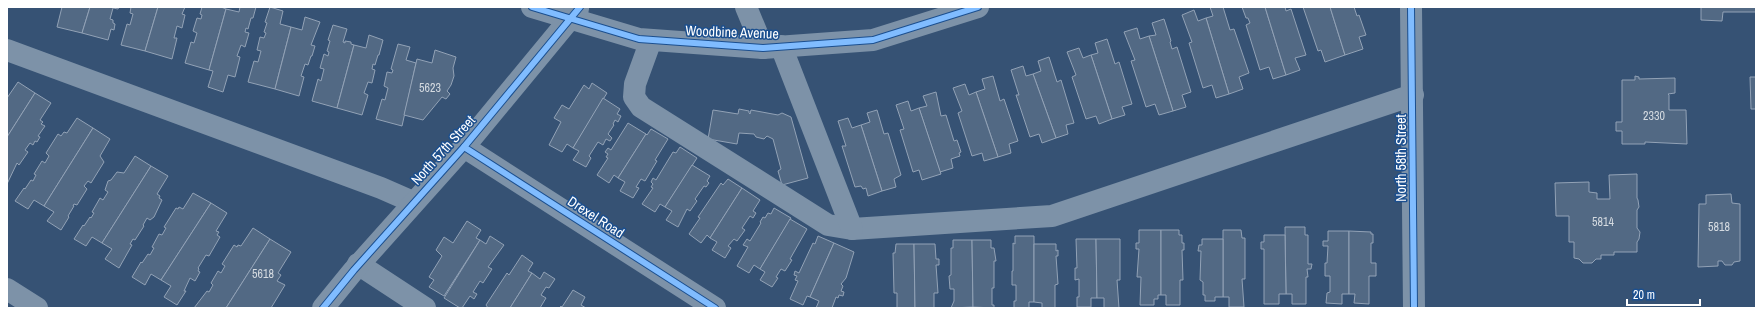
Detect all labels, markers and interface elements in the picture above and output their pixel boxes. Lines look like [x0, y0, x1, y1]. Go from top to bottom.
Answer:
street label: Woodbine Avenue [685, 21, 779, 43]
house number: 5623 [419, 80, 441, 96]
house number: 2330 [1643, 108, 1665, 124]
street label: North 57th Street [407, 111, 479, 189]
street label: North 58th Street [1392, 114, 1410, 202]
street label: Drexel Road [564, 192, 628, 242]
house number: 5814 [1592, 214, 1614, 230]
house number: 5818 [1708, 219, 1730, 235]
house number: 5618 [252, 266, 274, 282]
scale bar [1627, 281, 1700, 307]
text: 20 m [1633, 287, 1655, 303]

